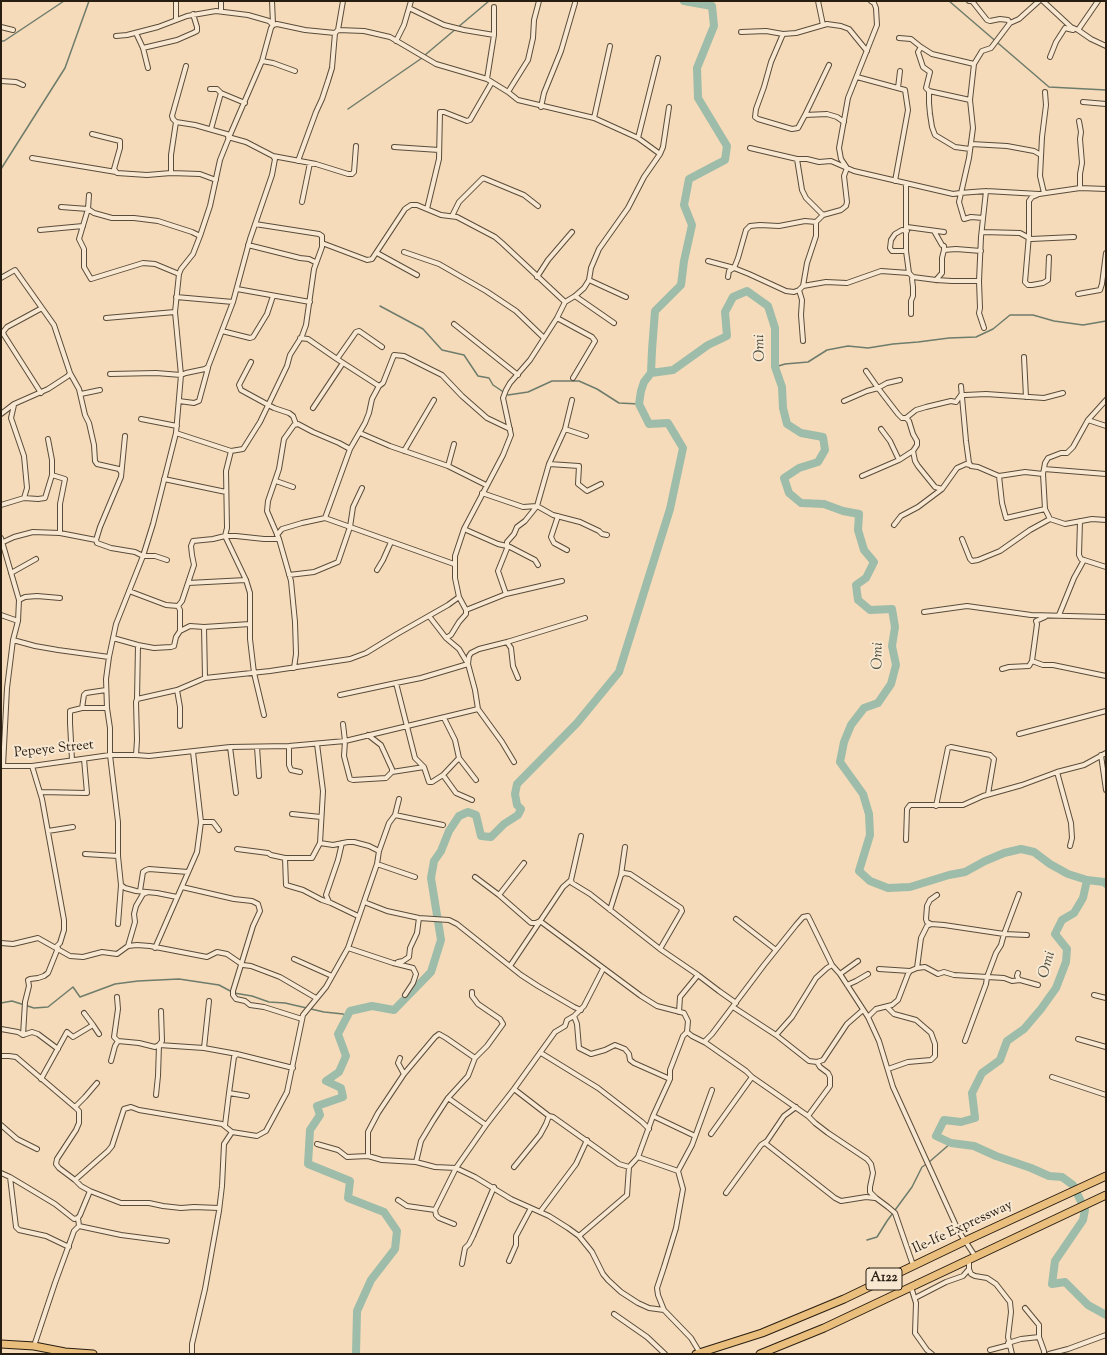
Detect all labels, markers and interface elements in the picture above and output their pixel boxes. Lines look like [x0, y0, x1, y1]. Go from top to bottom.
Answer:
water label: Omi [752, 334, 770, 362]
water label: Omi [870, 642, 888, 670]
street label: Pepeye Street [13, 737, 95, 763]
water label: Omi [1036, 949, 1060, 981]
street label: Ile-Ife Expressway [910, 1197, 1016, 1259]
road number: A122 [866, 1268, 902, 1290]

